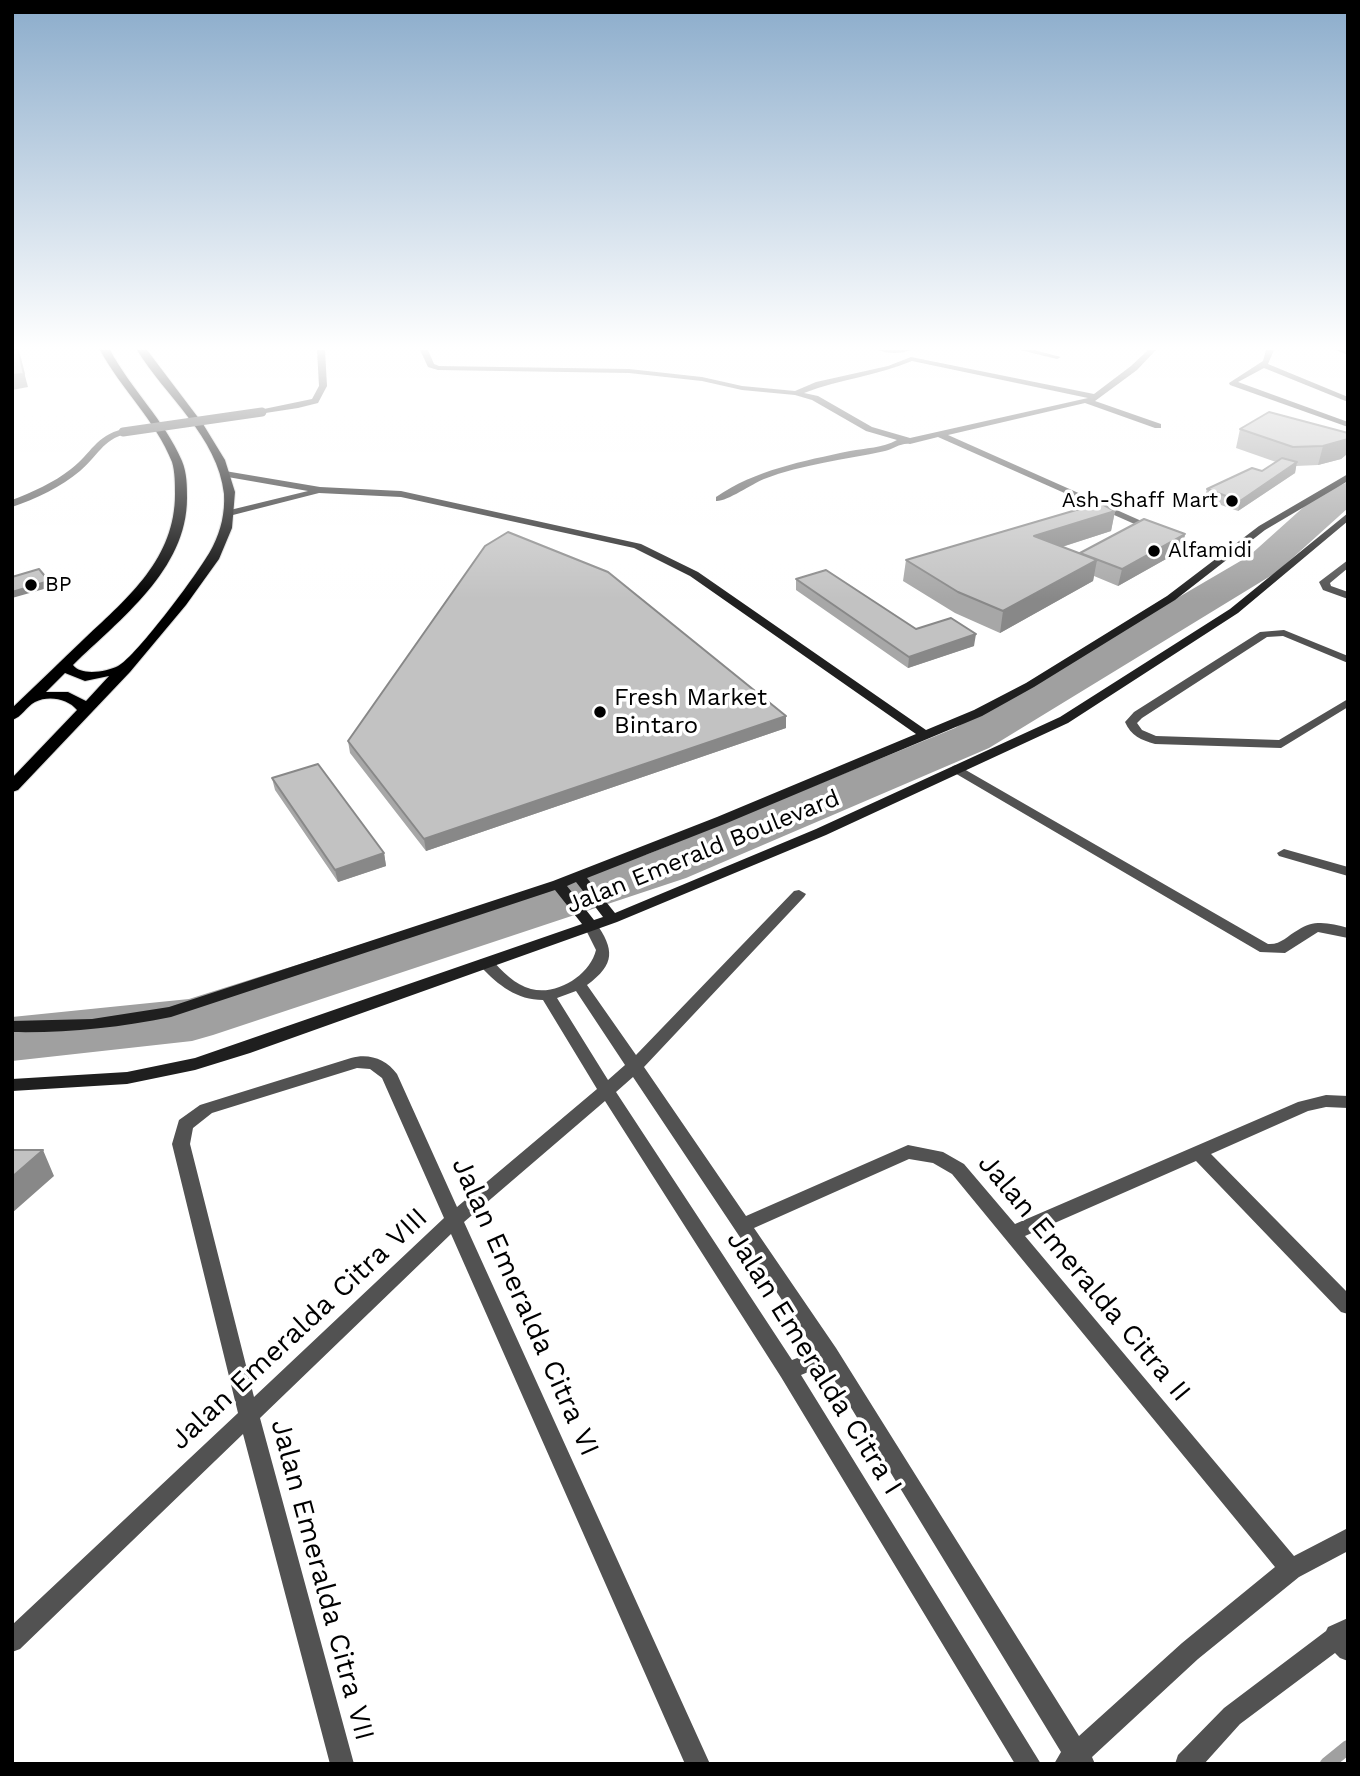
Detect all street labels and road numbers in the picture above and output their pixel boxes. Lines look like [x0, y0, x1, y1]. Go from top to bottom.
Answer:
street label: Jalan Emerald Boulevard [562, 784, 844, 920]
street label: Jalan Emeralda Citra II [971, 1147, 1197, 1409]
street label: Jalan Emeralda Citra VI [444, 1153, 606, 1461]
street label: Jalan Emeralda Citra VIII [163, 1201, 435, 1457]
street label: Jalan Emeralda Citra I [719, 1225, 909, 1501]
street label: Jalan Emeralda Citra VII [263, 1416, 381, 1744]

